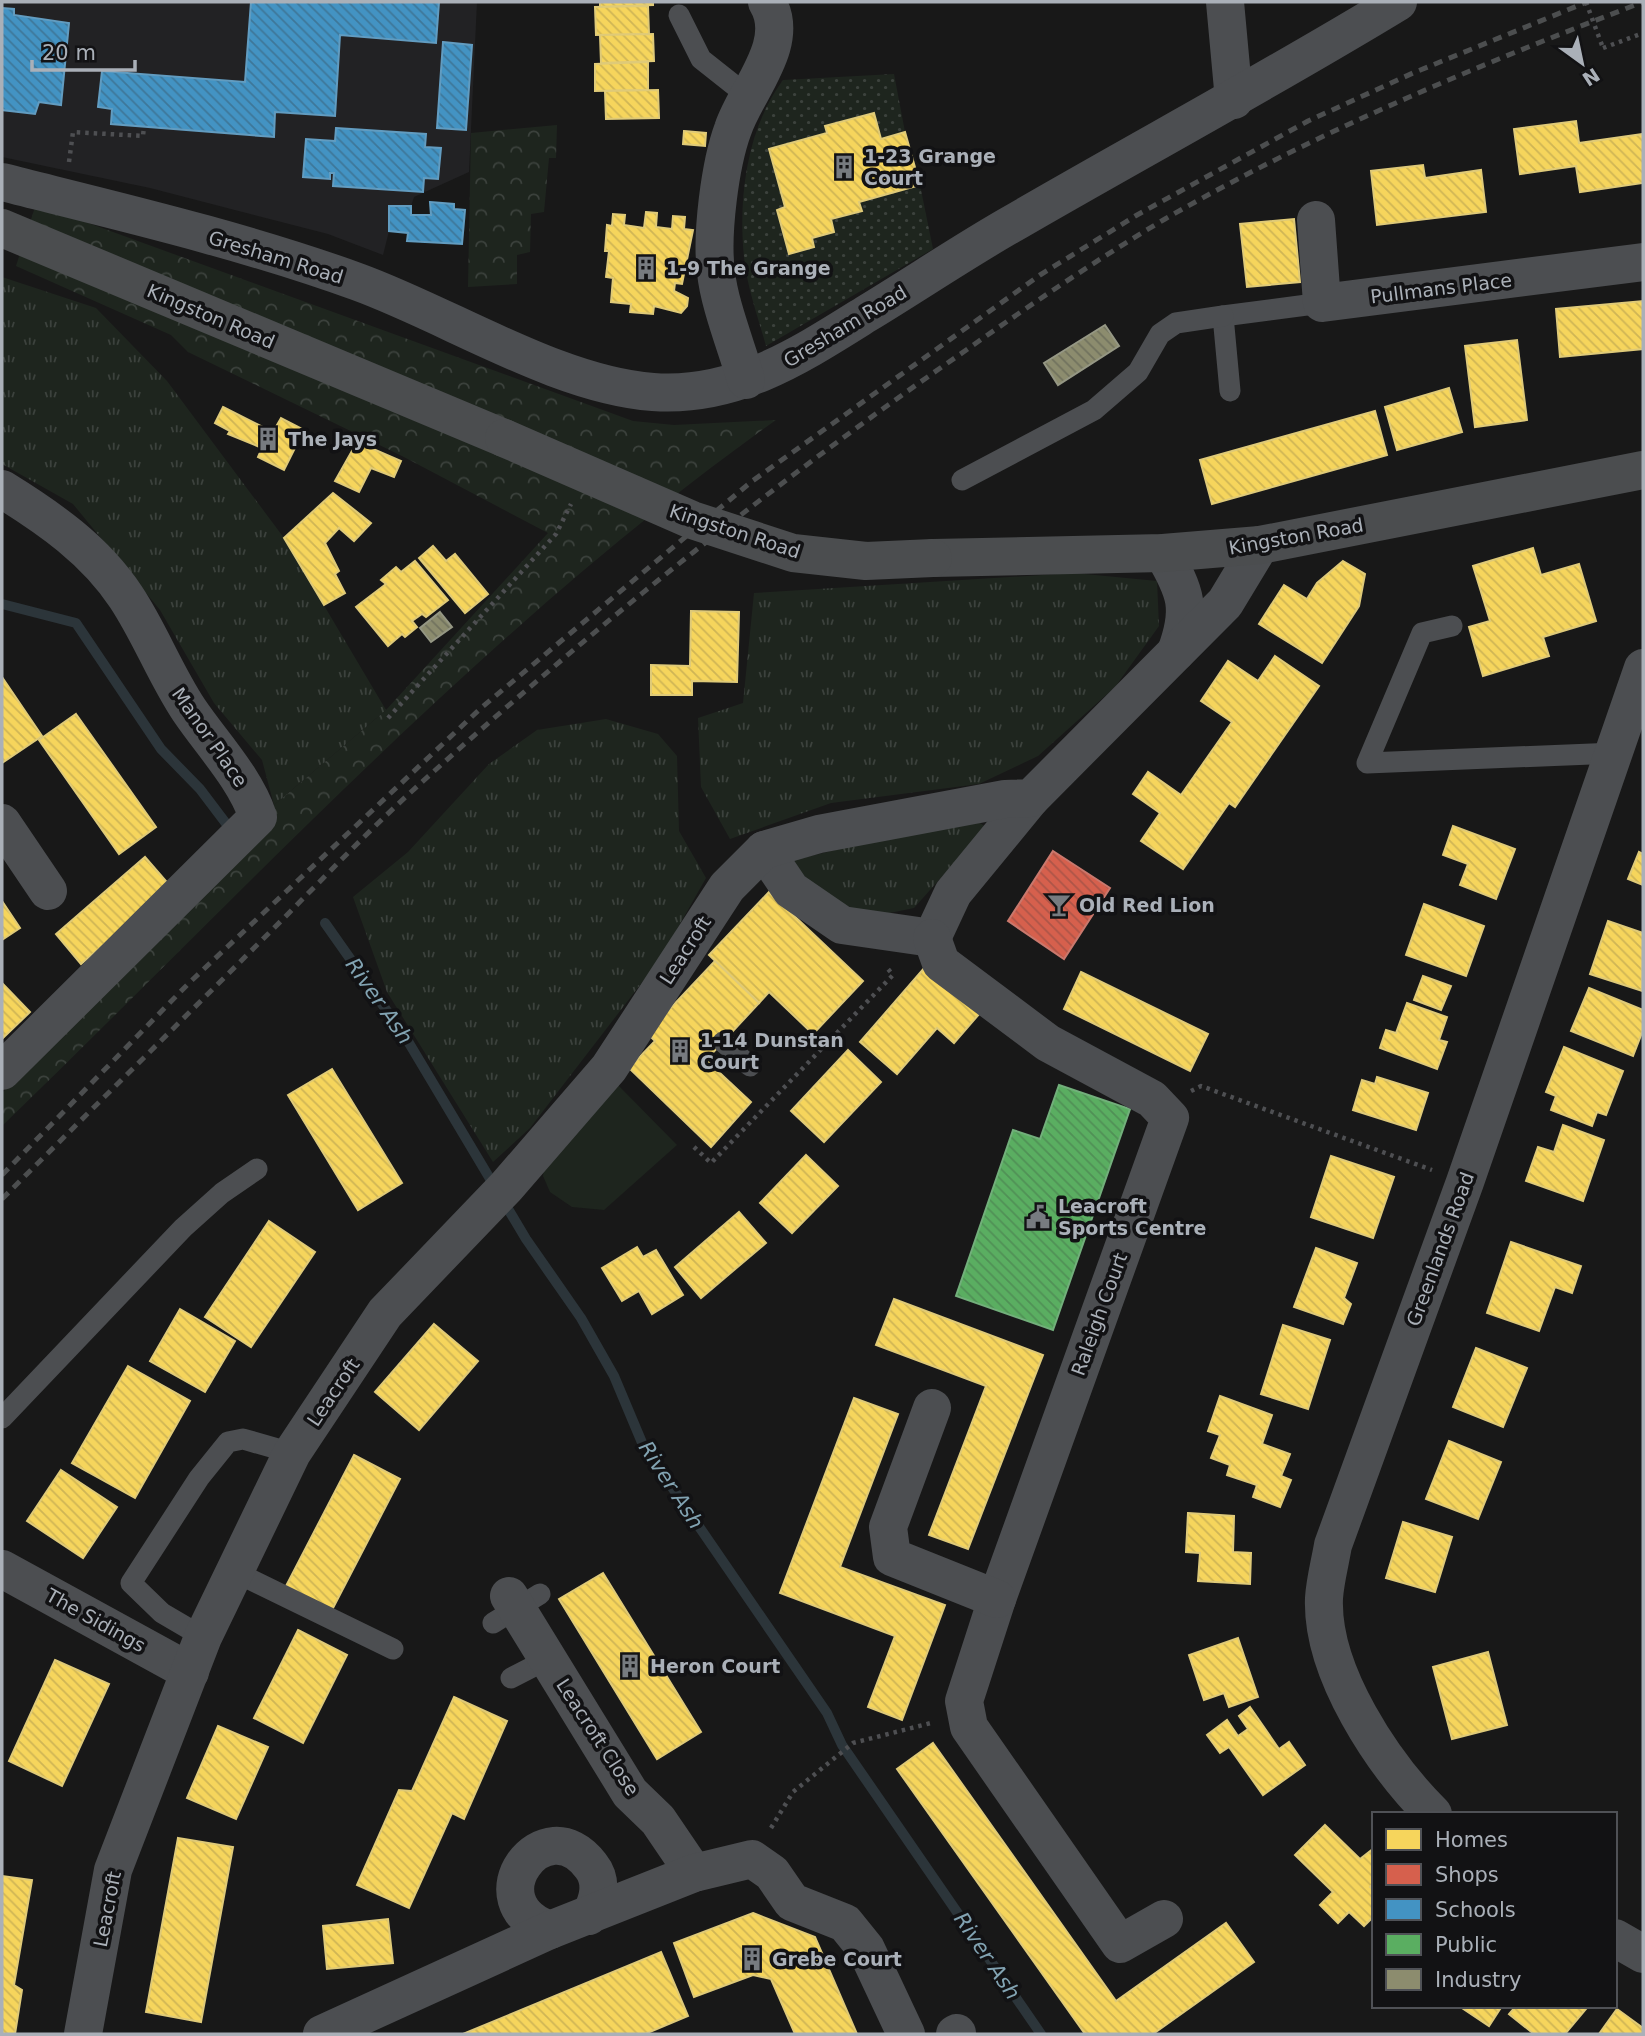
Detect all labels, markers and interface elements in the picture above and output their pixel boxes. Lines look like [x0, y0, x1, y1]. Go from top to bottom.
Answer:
scale bar [32, 28, 135, 72]
north arrow [1547, 28, 1617, 98]
text: 20 m [42, 41, 96, 65]
text: N [1579, 64, 1604, 91]
place label: 1-23 Grange Court [864, 145, 996, 189]
building icon: 1-23 Grange Court [830, 153, 858, 181]
street label: Gresham Road [206, 226, 346, 288]
building icon: 1-9 The Grange [632, 254, 660, 282]
place label: 1-9 The Grange [666, 257, 831, 279]
street label: Pullmans Place [1369, 268, 1513, 308]
street label: Kingston Road [144, 279, 278, 353]
street label: Gresham Road [779, 281, 911, 371]
building icon: The Jays [254, 425, 282, 453]
place label: The Jays [288, 428, 377, 450]
street label: Kingston Road [667, 499, 803, 563]
street label: Kingston Road [1227, 513, 1365, 559]
street label: Manor Place [168, 683, 252, 791]
bar icon: Old Red Lion [1045, 891, 1073, 919]
place label: Old Red Lion [1079, 894, 1215, 916]
street label: Leacroft [655, 912, 715, 988]
water label: River Ash [341, 953, 417, 1049]
place label: 1-14 Dunstan Court [700, 1029, 844, 1073]
building icon: 1-14 Dunstan Court [666, 1037, 694, 1065]
street label: Greenlands Road [1402, 1169, 1478, 1329]
place label: Leacroft Sports Centre [1058, 1195, 1206, 1239]
public building icon: Leacroft Sports Centre [1024, 1203, 1052, 1231]
street label: Raleigh Court [1067, 1250, 1131, 1378]
street label: Leacroft [302, 1354, 364, 1430]
water label: River Ash [634, 1437, 708, 1533]
street label: The Sidings [42, 1583, 149, 1656]
building icon: Heron Court [616, 1652, 644, 1680]
place label: Heron Court [650, 1655, 780, 1677]
street label: Leacroft Close [552, 1675, 644, 1799]
legend [1372, 1812, 1617, 2008]
text: Homes [1435, 1828, 1508, 1852]
text: Shops [1435, 1863, 1499, 1887]
street label: Leacroft [89, 1869, 125, 1949]
text: Schools [1435, 1898, 1516, 1922]
water label: River Ash [949, 1908, 1025, 2004]
text: Public [1435, 1933, 1497, 1957]
building icon: Grebe Court [738, 1945, 766, 1973]
place label: Grebe Court [772, 1948, 902, 1970]
text: Industry [1435, 1968, 1521, 1992]

